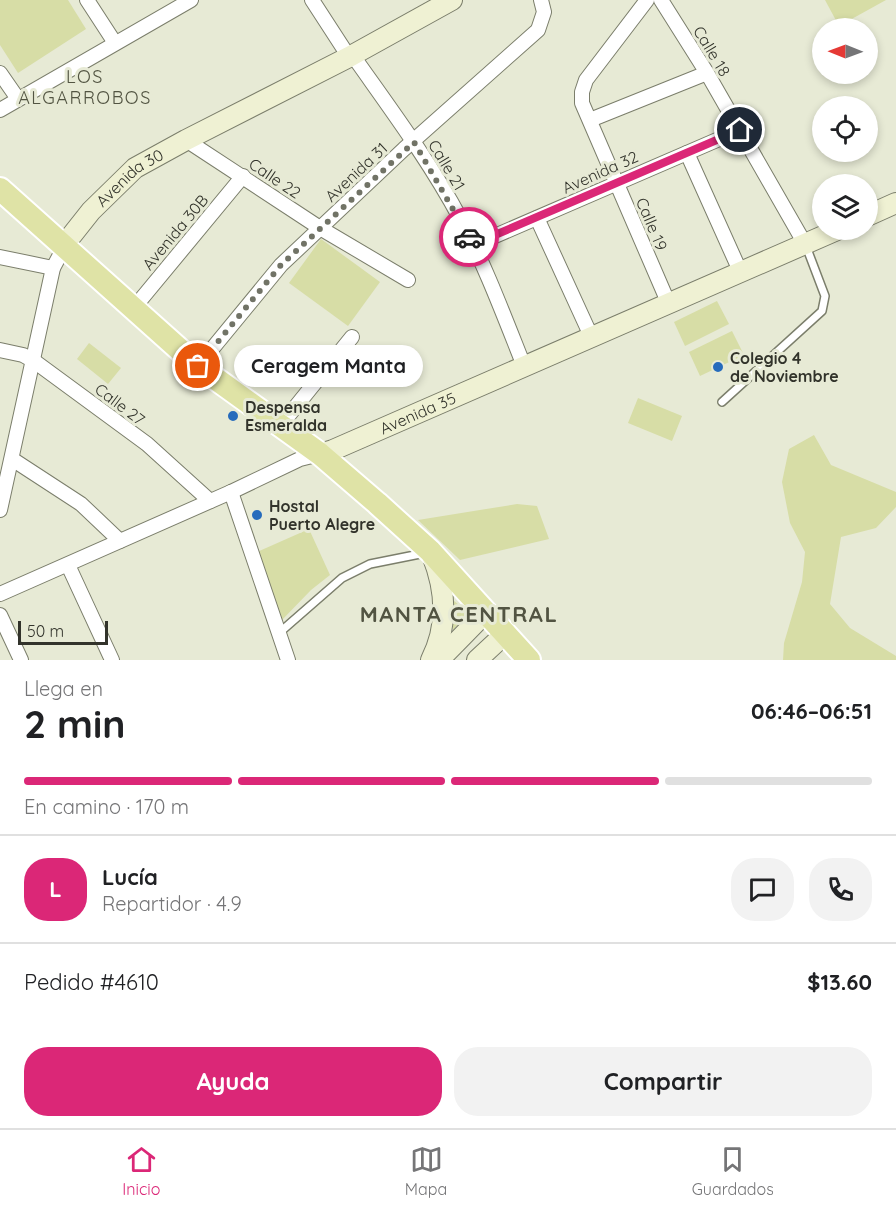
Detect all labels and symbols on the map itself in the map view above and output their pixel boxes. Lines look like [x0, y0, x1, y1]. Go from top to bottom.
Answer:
north arrow [812, 18, 878, 84]
street label: Calle 18 [689, 22, 735, 80]
district label: LOS ALGARROBOS [18, 65, 152, 109]
pin [714, 104, 765, 155]
street label: Calle 21 [424, 136, 470, 194]
street label: Avenida 31 [321, 138, 391, 206]
street label: Avenida 30 [92, 144, 167, 211]
street label: Avenida 32 [559, 146, 641, 198]
street label: Calle 22 [245, 153, 305, 203]
street label: Avenida 30B [138, 190, 212, 274]
street label: Calle 19 [632, 194, 672, 254]
courier [439, 207, 499, 267]
pin [172, 340, 223, 391]
callout: Ceragem Manta [234, 345, 423, 387]
place label: Colegio 4 de Noviembre [730, 348, 839, 386]
marker: Colegio 4 de Noviembre [711, 360, 725, 374]
street label: Calle 27 [91, 379, 149, 429]
street label: Avenida 35 [377, 388, 459, 438]
place label: Despensa Esmeralda [245, 397, 327, 435]
marker: Despensa Esmeralda [226, 409, 240, 423]
place label: Hostal Puerto Alegre [269, 496, 375, 534]
marker: Hostal Puerto Alegre [250, 508, 264, 522]
district label: MANTA CENTRAL [360, 600, 558, 628]
scale bar [18, 618, 108, 646]

